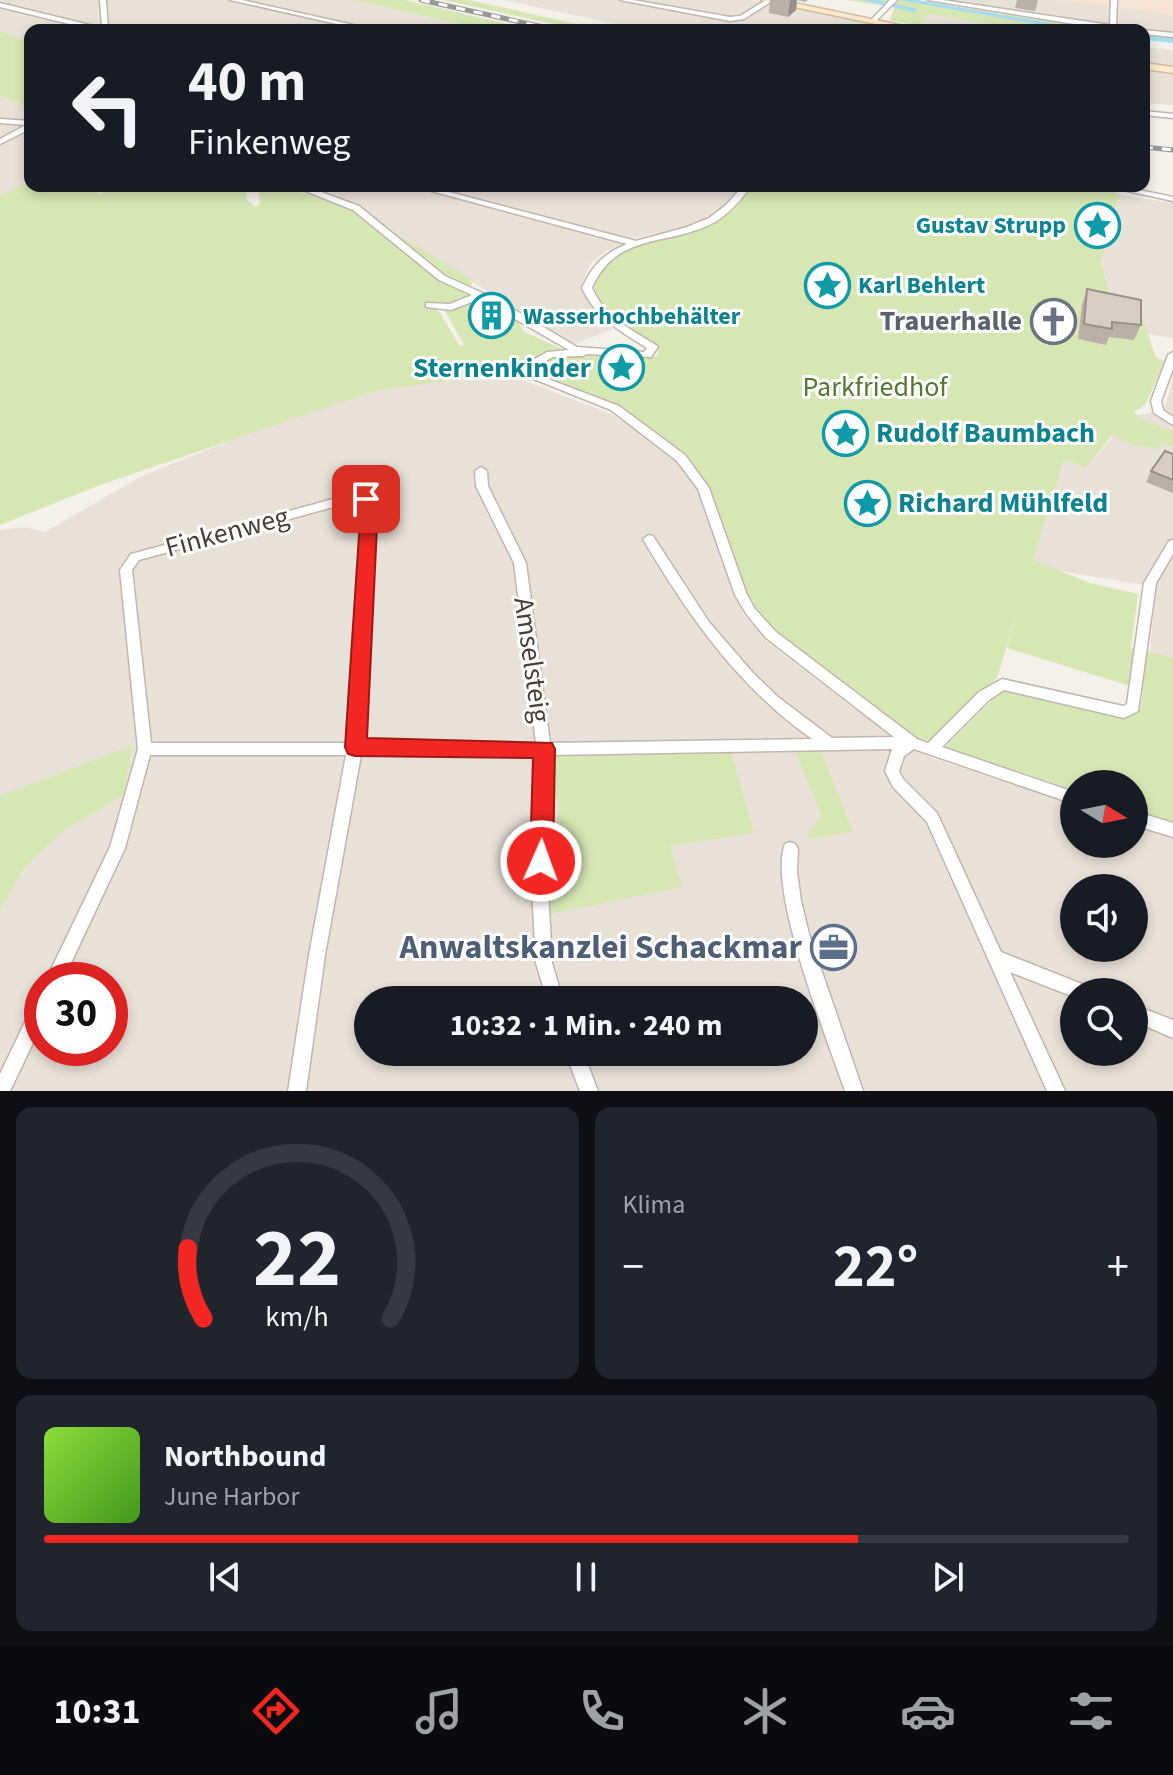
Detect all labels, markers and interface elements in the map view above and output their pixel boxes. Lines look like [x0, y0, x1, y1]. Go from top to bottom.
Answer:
text: 40 m [188, 43, 306, 122]
icon: left [56, 56, 160, 160]
text: Finkenweg [188, 117, 350, 168]
place icon: Gustav Strupp [1073, 201, 1121, 249]
place label: Gustav Strupp [916, 208, 1066, 243]
place icon: Karl Behlert [803, 261, 851, 309]
place label: Karl Behlert [858, 268, 985, 303]
building icon: Wasserhochbehälter [468, 292, 516, 340]
church icon: Trauerhalle [1029, 297, 1077, 345]
place label: Wasserhochbehälter [523, 299, 741, 334]
place label: Trauerhalle [880, 301, 1022, 341]
place icon: Sternenkinder [598, 344, 646, 392]
place label: Sternenkinder [413, 348, 592, 388]
park label: Parkfriedhof [802, 367, 948, 407]
place icon: Rudolf Baumbach [821, 409, 869, 457]
place label: Rudolf Baumbach [876, 413, 1095, 453]
pin [332, 465, 400, 533]
icon: arrive [344, 477, 388, 521]
place icon: Richard Mühlfeld [843, 479, 891, 527]
place label: Richard Mühlfeld [898, 483, 1108, 523]
street label: Finkenweg [161, 496, 293, 568]
street label: Amselsteig [503, 595, 561, 725]
north arrow [1060, 770, 1148, 858]
map controls [1060, 770, 1148, 1066]
position arrow [499, 819, 583, 903]
button: sound [1060, 874, 1148, 962]
place label: Anwaltskanzlei Schackmar [399, 923, 802, 972]
office icon: Anwaltskanzlei Schackmar [809, 923, 857, 971]
speed limit sign: 30 [24, 962, 128, 1066]
button: search [1060, 978, 1148, 1066]
text: 10:32 · 1 Min. · 240 m [450, 1004, 722, 1047]
text: Klima [623, 1186, 685, 1223]
text: 22 [253, 1200, 341, 1318]
text: 22° [833, 1225, 918, 1310]
text: − [623, 1236, 644, 1299]
text: + [1107, 1236, 1129, 1299]
text: km/h [266, 1297, 329, 1337]
text: Northbound [164, 1435, 326, 1478]
text: June Harbor [164, 1478, 300, 1515]
icon: previous [203, 1555, 247, 1599]
icon: pause [564, 1555, 608, 1599]
icon: next [926, 1555, 970, 1599]
icon: directions [248, 1683, 304, 1739]
icon: music [411, 1683, 467, 1739]
icon: phone [574, 1683, 630, 1739]
icon: climate [737, 1683, 793, 1739]
icon: car [900, 1683, 956, 1739]
icon: filters [1063, 1683, 1119, 1739]
text: 10:31 [54, 1686, 140, 1737]

